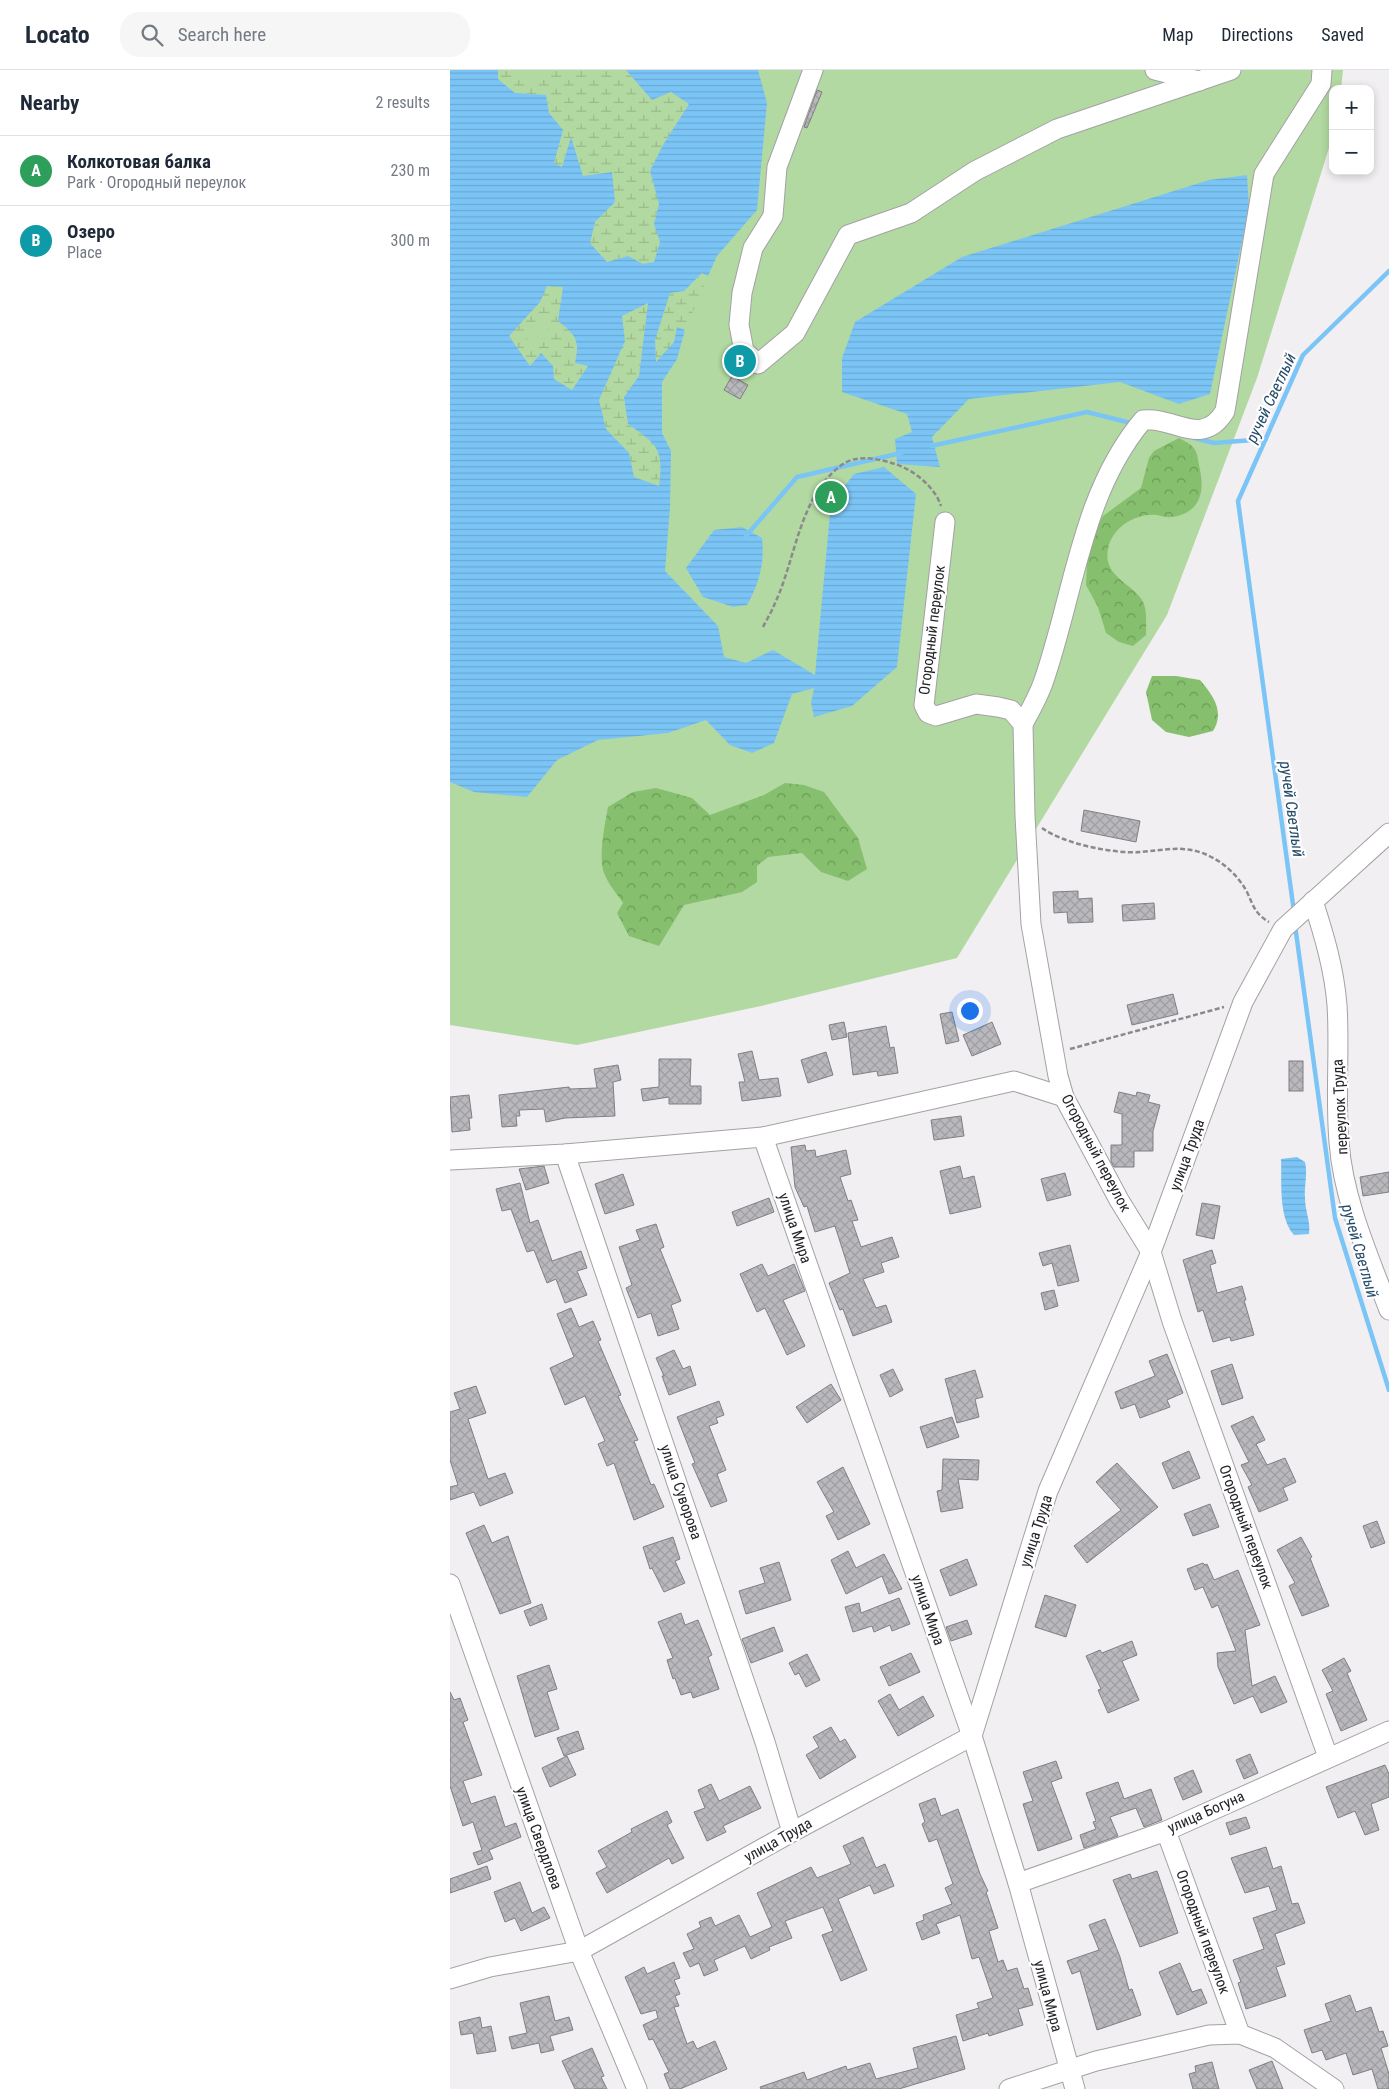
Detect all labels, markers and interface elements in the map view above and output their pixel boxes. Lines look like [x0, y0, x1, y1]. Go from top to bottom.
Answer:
search box [120, 12, 470, 57]
text: Locato [25, 21, 90, 49]
icon: search [138, 21, 166, 49]
text: Search here [178, 23, 266, 46]
text: Map [1162, 24, 1193, 45]
text: Directions [1221, 24, 1293, 45]
text: Saved [1321, 24, 1364, 45]
map controls [1329, 85, 1374, 175]
button: + [1329, 85, 1374, 130]
text: Nearby [20, 91, 79, 115]
text: 2 results [375, 93, 430, 112]
button: − [1329, 130, 1374, 175]
text: Колкотовая балка [67, 150, 211, 173]
text: A [31, 161, 41, 180]
text: 230 m [391, 161, 430, 180]
text: Park · Огородный переулок [67, 173, 246, 192]
text: Озеро [67, 220, 115, 243]
text: B [32, 231, 40, 250]
text: 300 m [391, 231, 430, 250]
text: Place [67, 243, 102, 262]
pin: B [724, 342, 756, 380]
water label: ручей Светлый [1242, 350, 1300, 447]
pin: A [815, 478, 847, 516]
street label: Огородный переулок [915, 564, 949, 696]
water label: ручей Светлый [1276, 759, 1308, 858]
your location [957, 998, 983, 1024]
street label: переулок Труда [1329, 1059, 1351, 1155]
street label: Огородный переулок [1057, 1091, 1135, 1215]
street label: улица Труда [1166, 1117, 1208, 1193]
street label: улица Мира [775, 1190, 815, 1266]
water label: ручей Светлый [1337, 1201, 1382, 1300]
street label: улица Суворова [656, 1442, 706, 1542]
street label: Огородный переулок [1215, 1463, 1277, 1591]
street label: улица Труда [1016, 1493, 1056, 1569]
street label: улица Мира [908, 1572, 948, 1648]
street label: улица Свердлова [512, 1784, 566, 1892]
street label: улица Богуна [1165, 1787, 1247, 1837]
street label: улица Труда [741, 1814, 815, 1866]
street label: Огородный переулок [1172, 1868, 1234, 1996]
street label: улица Мира [1030, 1958, 1066, 2034]

